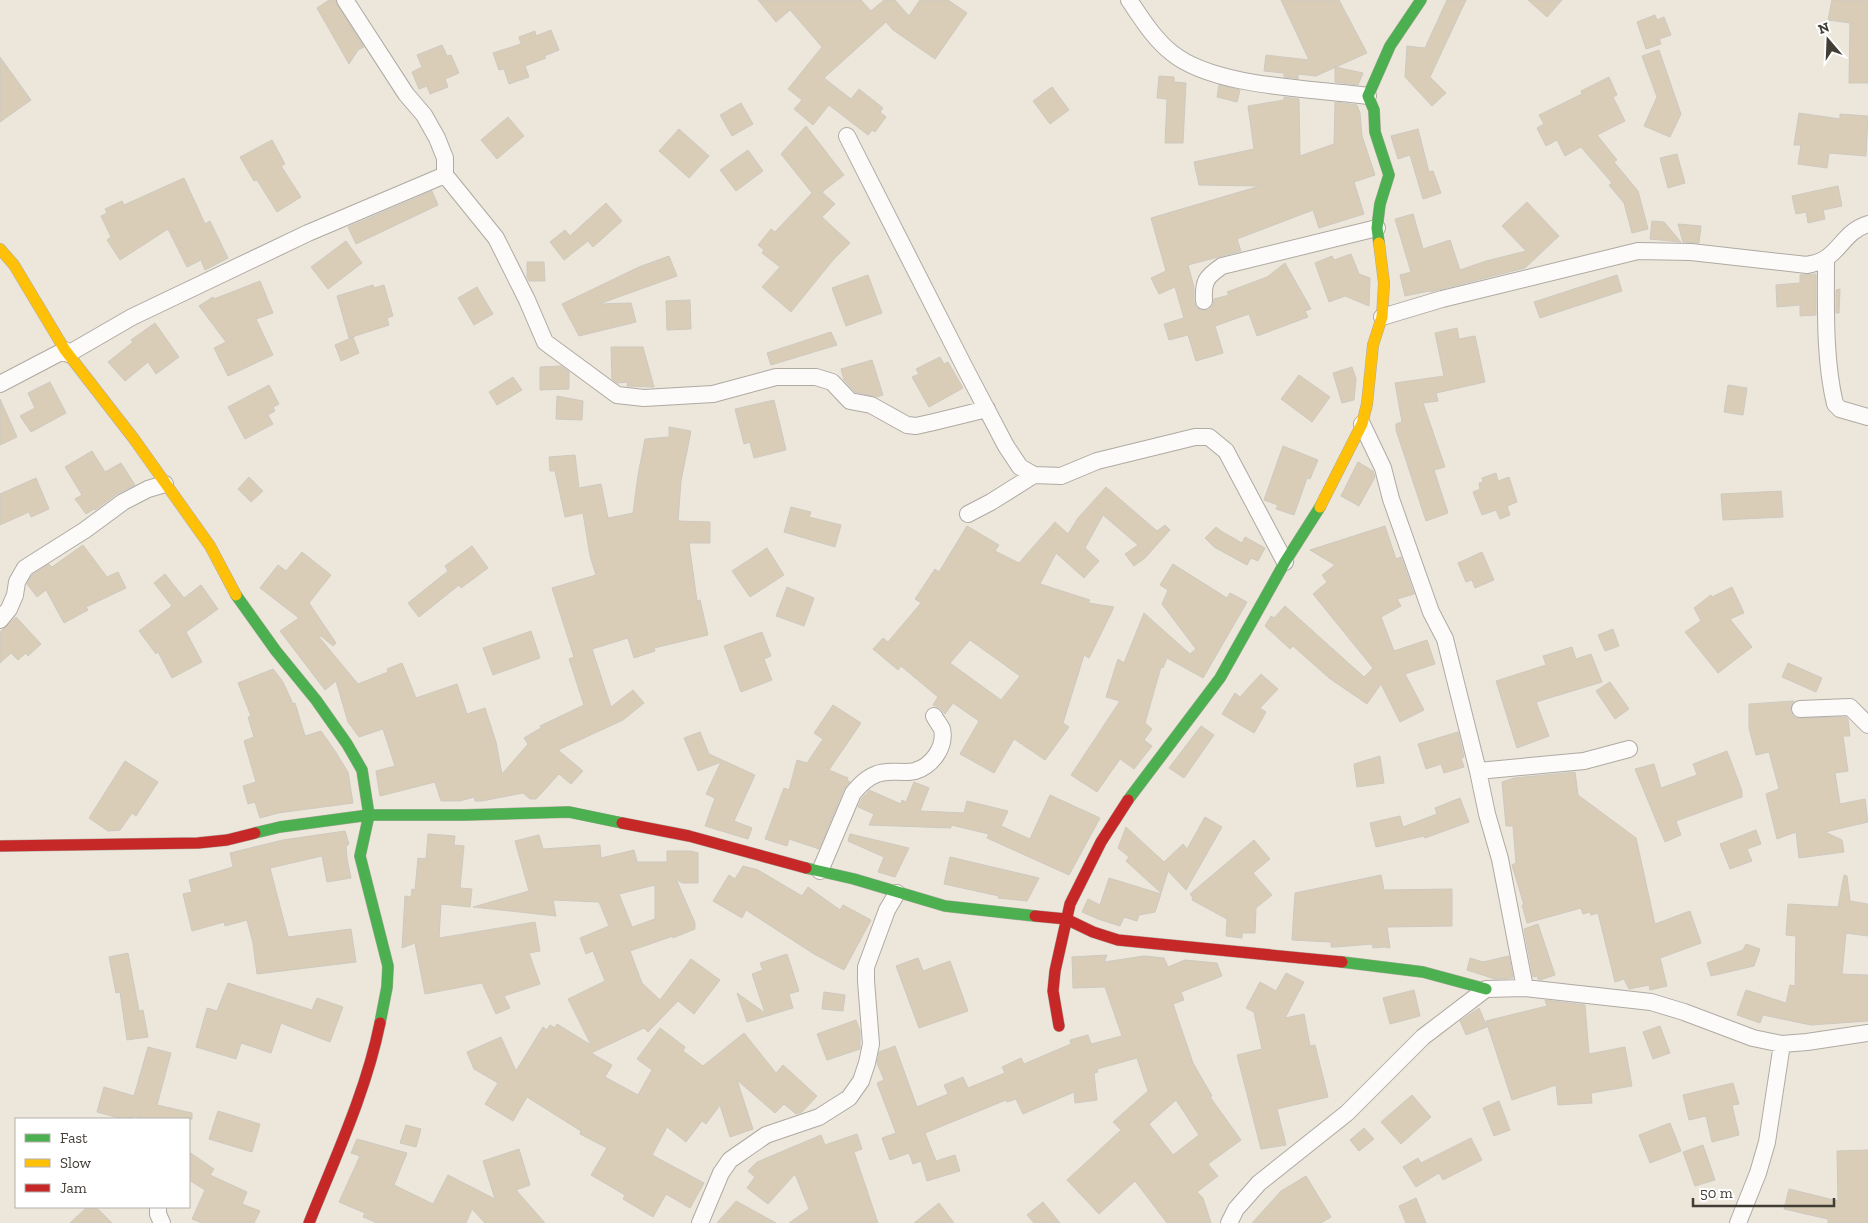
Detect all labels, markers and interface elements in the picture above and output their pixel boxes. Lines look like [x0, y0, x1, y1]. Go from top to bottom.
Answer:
north arrow [1803, 15, 1853, 65]
text: N [1816, 18, 1832, 38]
legend [15, 1118, 190, 1208]
text: Fast [60, 1129, 88, 1147]
text: Slow [60, 1154, 92, 1172]
scale bar [1693, 1176, 1834, 1208]
text: Jam [60, 1179, 87, 1197]
text: 50 m [1700, 1184, 1733, 1202]

